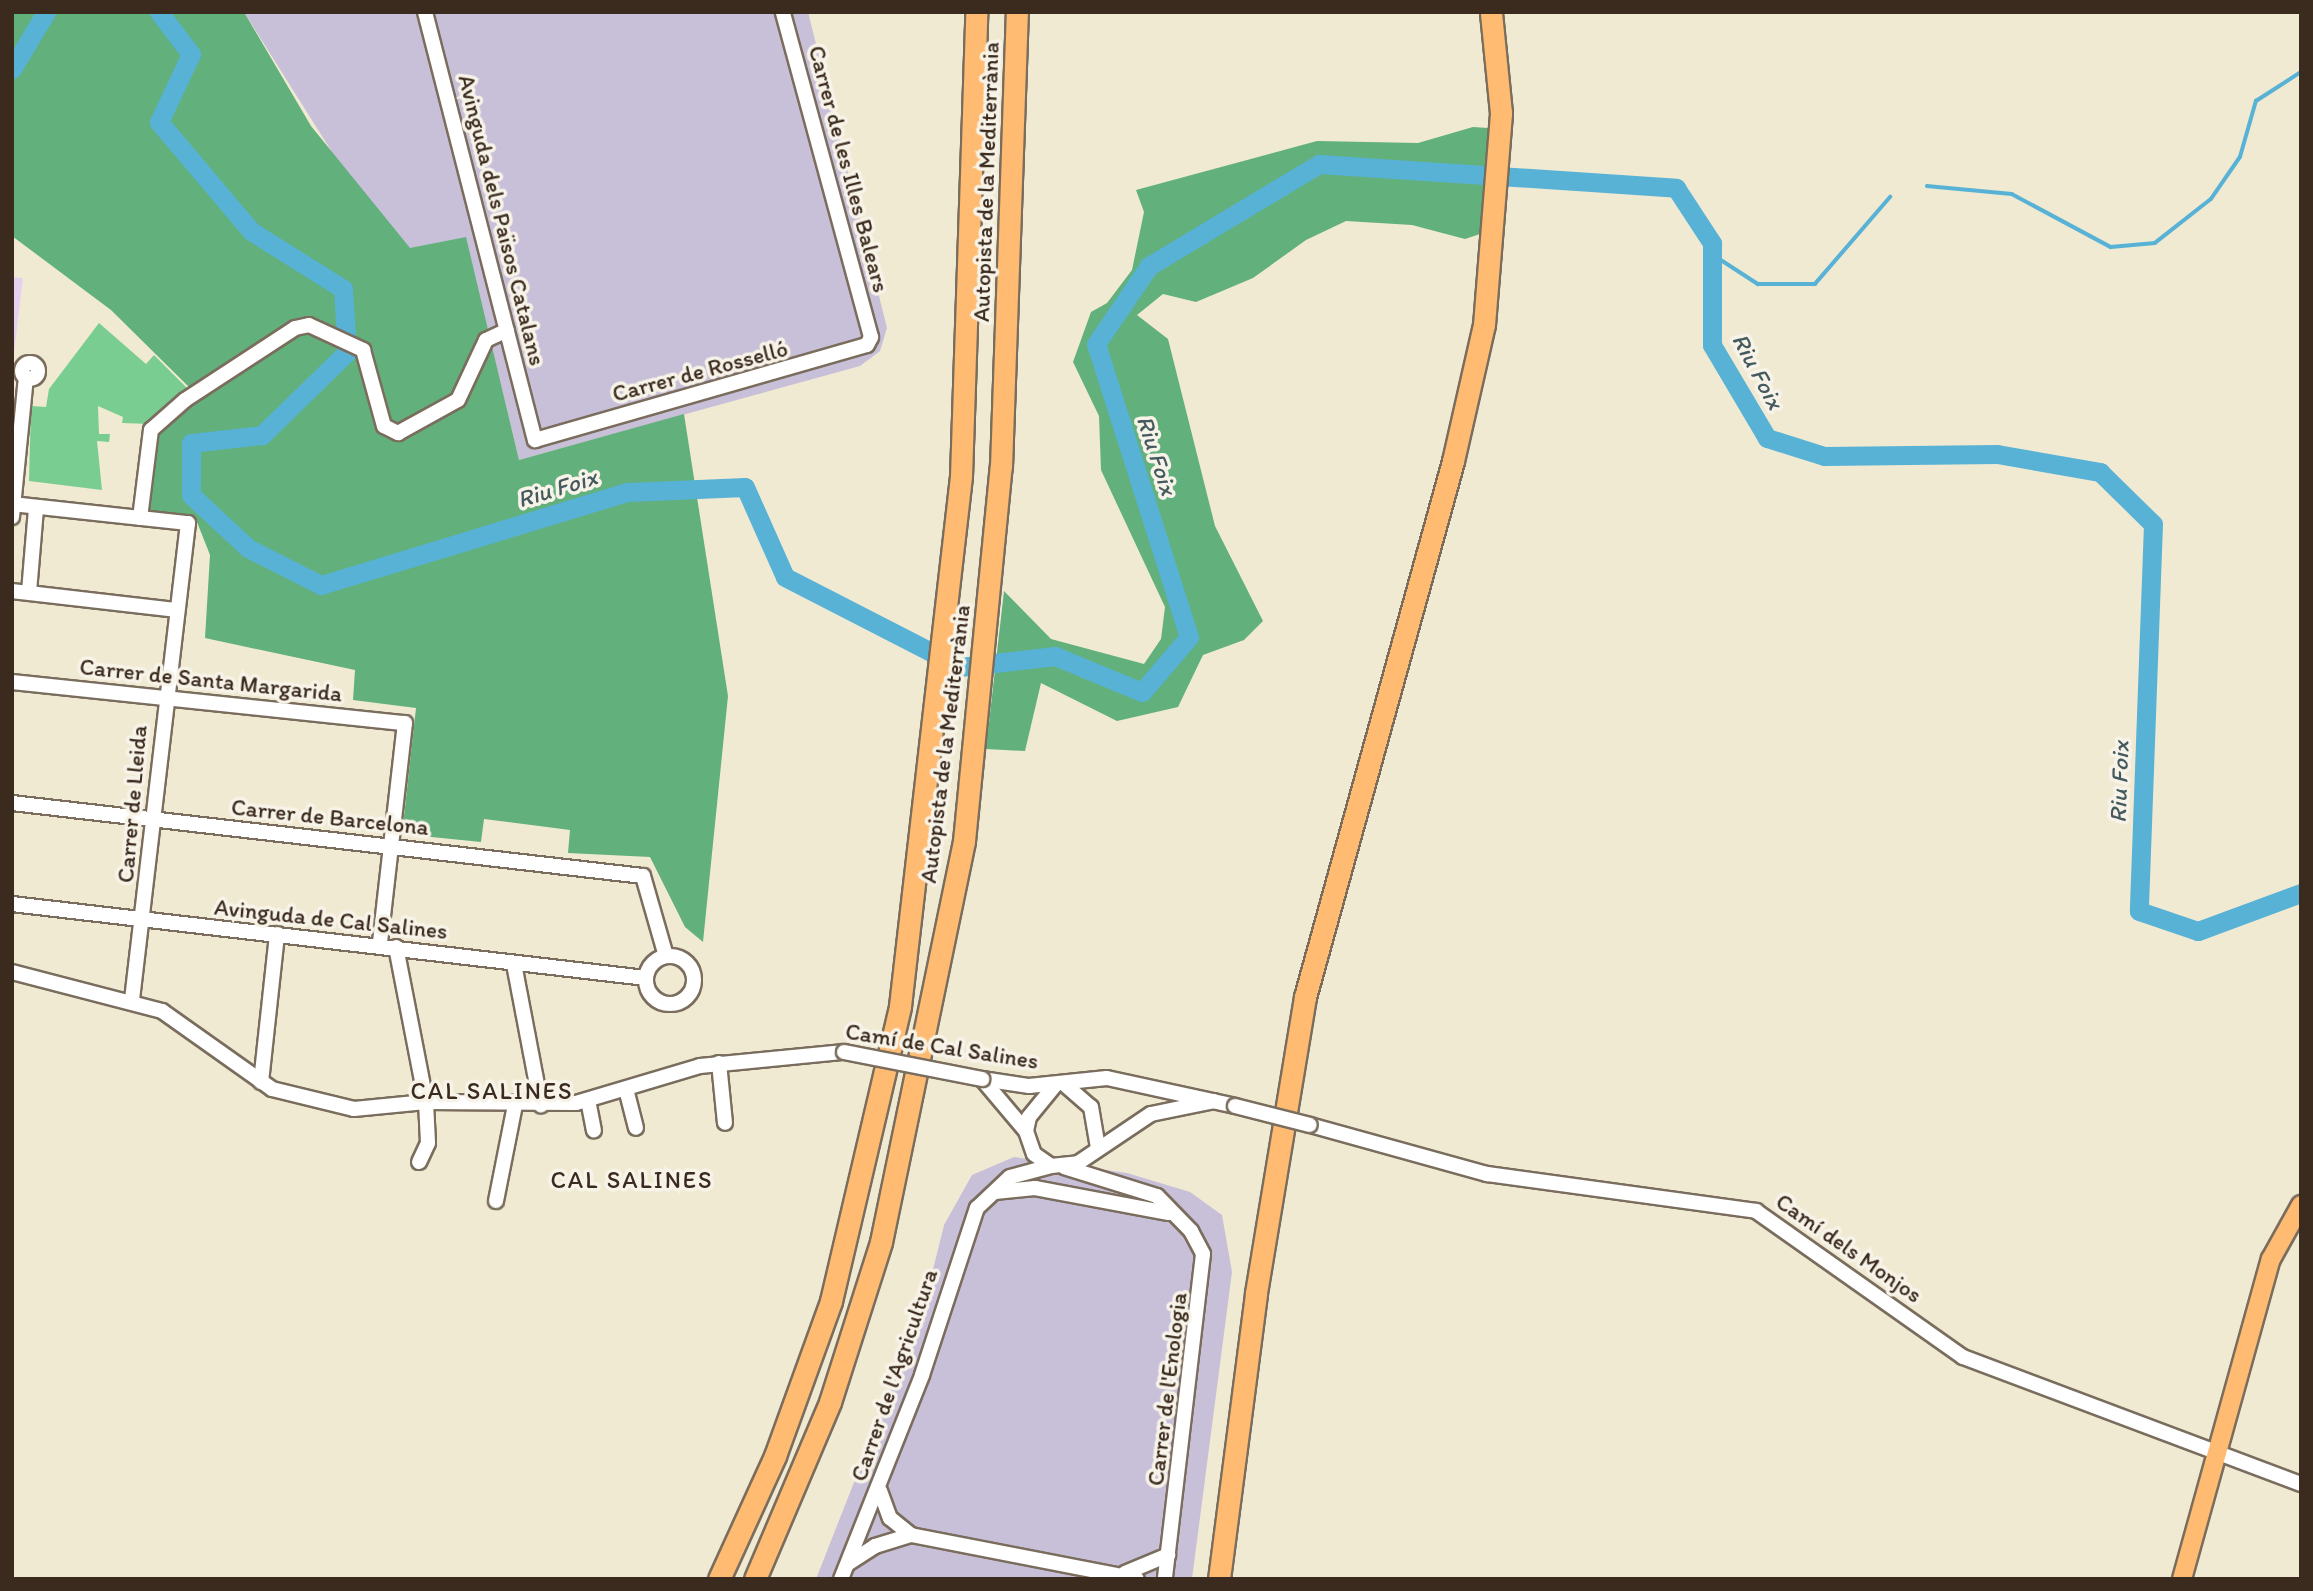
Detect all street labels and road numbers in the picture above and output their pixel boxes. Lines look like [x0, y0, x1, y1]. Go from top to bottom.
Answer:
street label: Autopista de la Mediterrània [967, 41, 1005, 323]
street label: Carrer de les Illes Balears [803, 42, 895, 296]
street label: Avinguda dels Països Catalans [452, 72, 552, 368]
street label: Carrer de Rosselló [609, 334, 791, 408]
street label: Autopista de la Mediterrània [914, 603, 976, 885]
street label: Carrer de Santa Margarida [79, 653, 343, 707]
street label: Carrer de Lleida [111, 724, 153, 884]
street label: Carrer de Barcelona [230, 793, 430, 841]
street label: Avinguda de Cal Salines [212, 893, 450, 945]
street label: Camí de Cal Salines [843, 1017, 1041, 1075]
street label: Camí dels Monjos [1770, 1187, 1928, 1309]
street label: Carrer de l'Agricultura [845, 1265, 943, 1485]
street label: Carrer de l'Enologia [1141, 1291, 1193, 1487]

